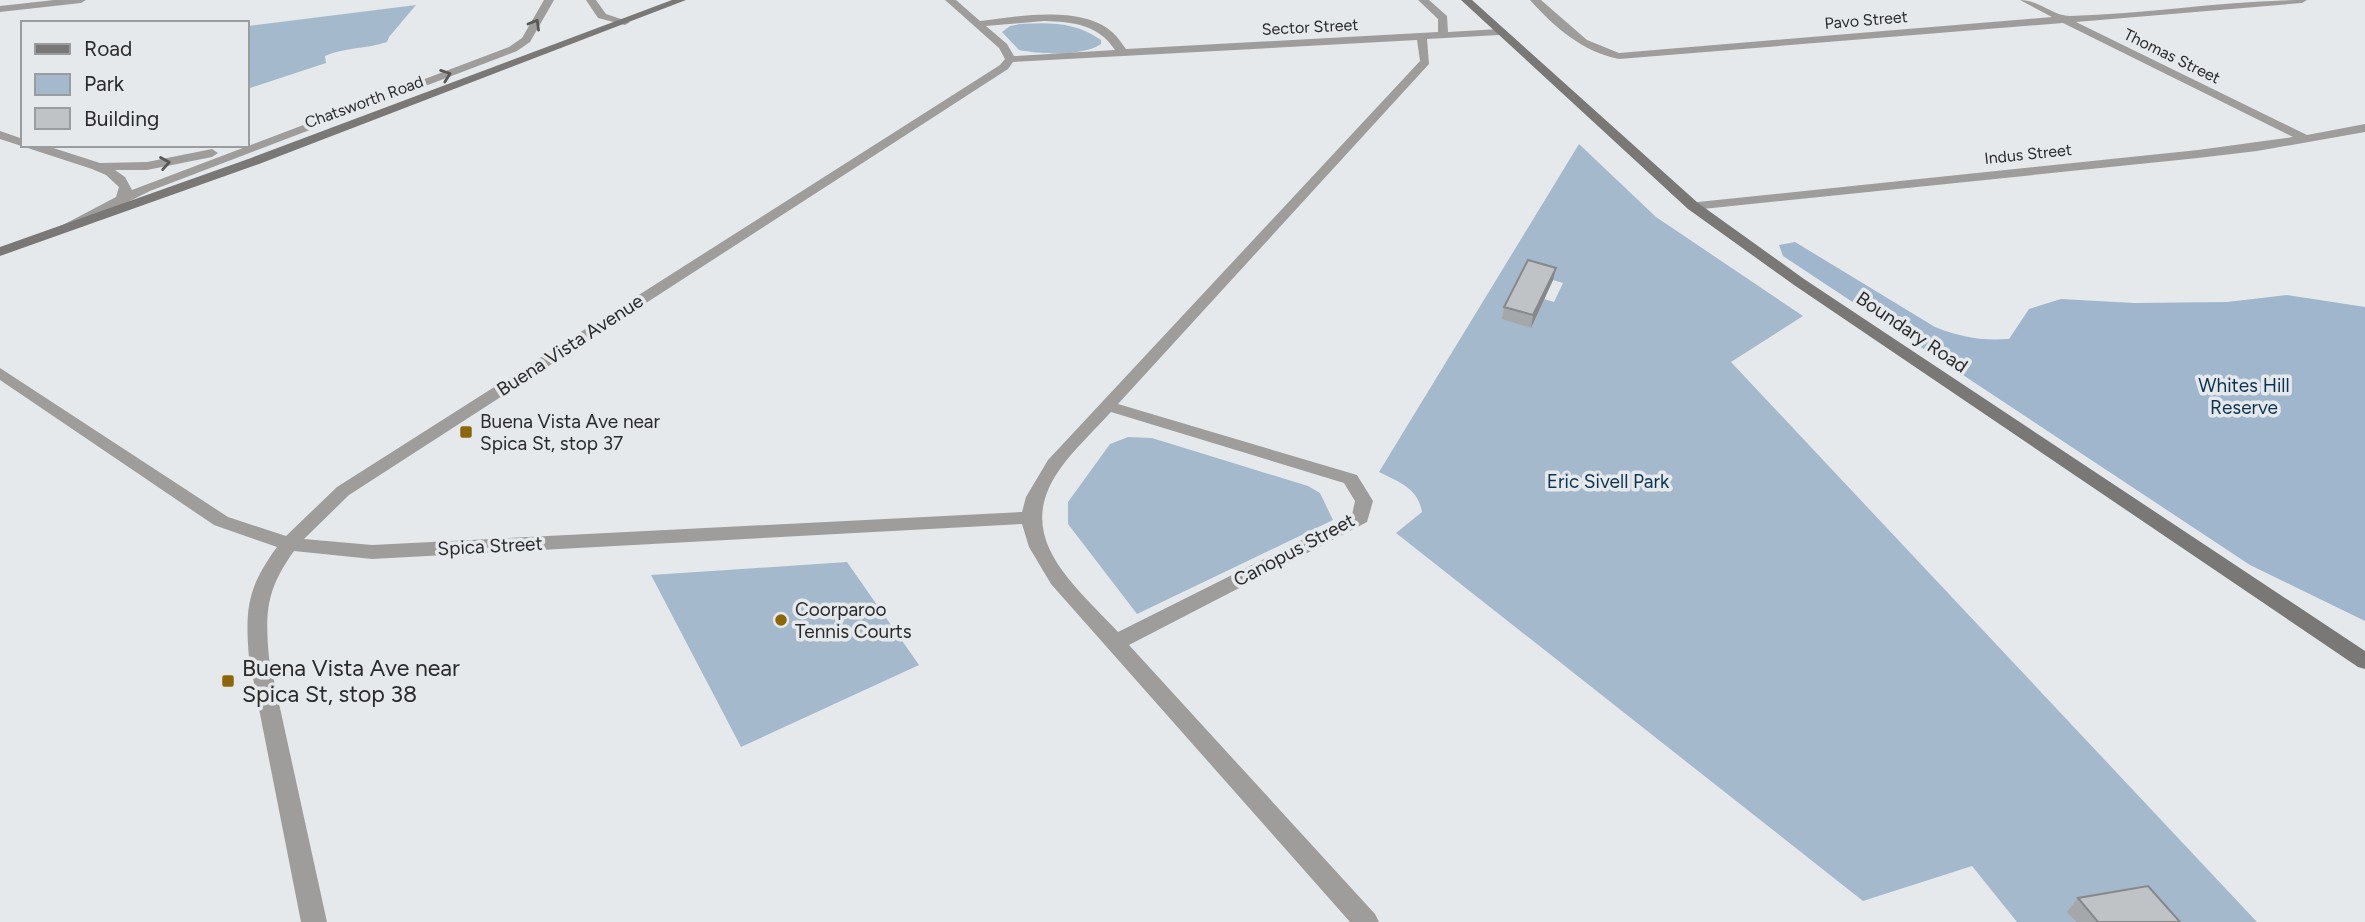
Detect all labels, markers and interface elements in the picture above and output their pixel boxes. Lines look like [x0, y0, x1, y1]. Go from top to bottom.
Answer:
street label: Pavo Street [1824, 7, 1908, 33]
street label: Sector Street [1261, 15, 1359, 39]
one-way arrow [527, 19, 540, 31]
legend [21, 21, 248, 147]
street label: Thomas Street [2121, 24, 2223, 88]
text: Road [84, 36, 132, 61]
one-way arrow [439, 70, 451, 84]
text: Park [84, 71, 125, 96]
street label: Chatsworth Road [302, 72, 426, 132]
text: Building [84, 106, 159, 131]
street label: Indus Street [1983, 140, 2073, 168]
one-way arrow [159, 156, 171, 171]
street label: Boundary Road [1852, 286, 1972, 378]
street label: Buena Vista Avenue [493, 289, 647, 401]
park label: Whites Hill Reserve [2198, 374, 2290, 419]
place label: Buena Vista Ave near Spica St, stop 37 [480, 410, 661, 455]
marker: Buena Vista Ave near Spica St, stop 37 [458, 424, 474, 440]
park label: Eric Sivell Park [1547, 470, 1670, 493]
street label: Canopus Street [1230, 508, 1358, 592]
street label: Spica Street [437, 532, 543, 560]
place label: Coorparoo Tennis Courts [795, 598, 912, 643]
marker: Coorparoo Tennis Courts [773, 612, 789, 628]
place label: Buena Vista Ave near Spica St, stop 38 [242, 654, 460, 708]
marker: Buena Vista Ave near Spica St, stop 38 [220, 673, 236, 689]

